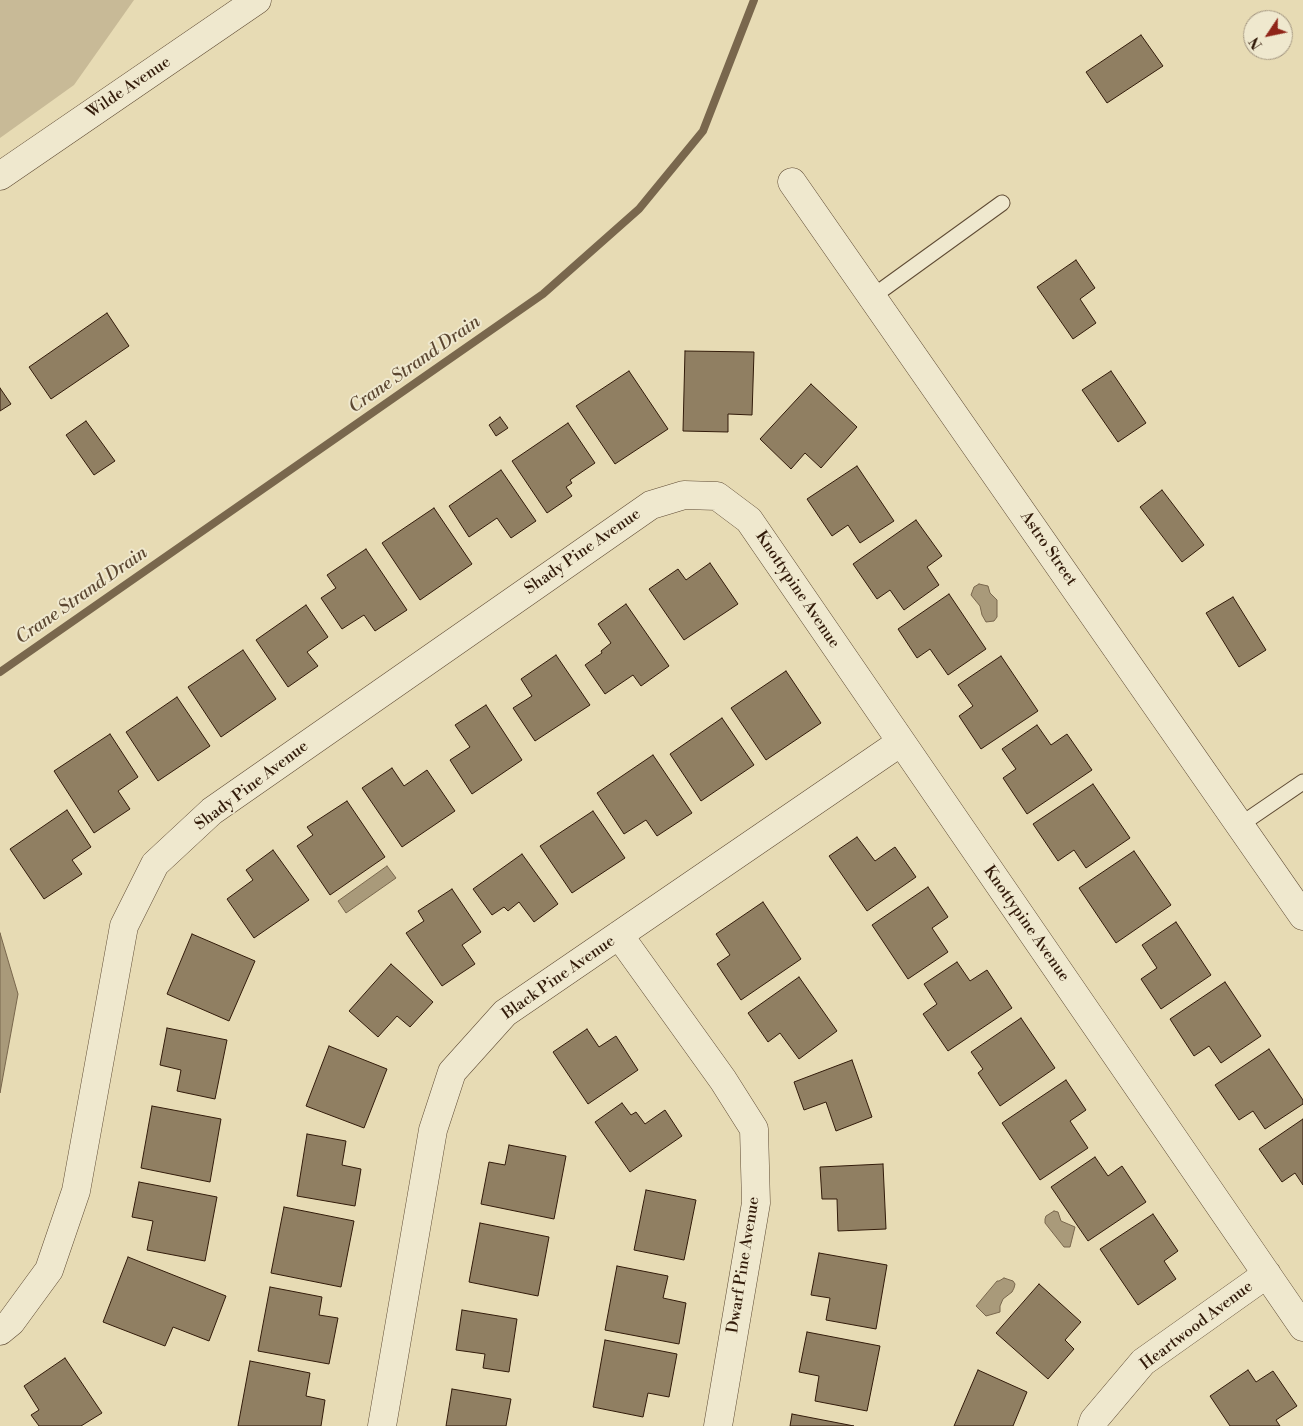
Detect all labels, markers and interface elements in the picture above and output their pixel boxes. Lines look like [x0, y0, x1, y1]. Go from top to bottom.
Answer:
north arrow [1243, 10, 1293, 60]
text: N [1246, 33, 1267, 52]
street label: Wilde Avenue [83, 53, 175, 123]
water label: Crane Strand Drain [345, 312, 485, 418]
street label: Shady Pine Avenue [521, 505, 645, 599]
street label: Astro Street [1015, 508, 1081, 590]
street label: Knottypine Avenue [751, 528, 843, 652]
water label: Crane Strand Drain [12, 543, 152, 649]
street label: Shady Pine Avenue [192, 737, 312, 835]
street label: Knottypine Avenue [979, 862, 1073, 986]
street label: Black Pine Avenue [499, 932, 619, 1024]
street label: Dwarf Pine Avenue [724, 1195, 764, 1335]
street label: Heartwood Avenue [1137, 1277, 1257, 1375]

